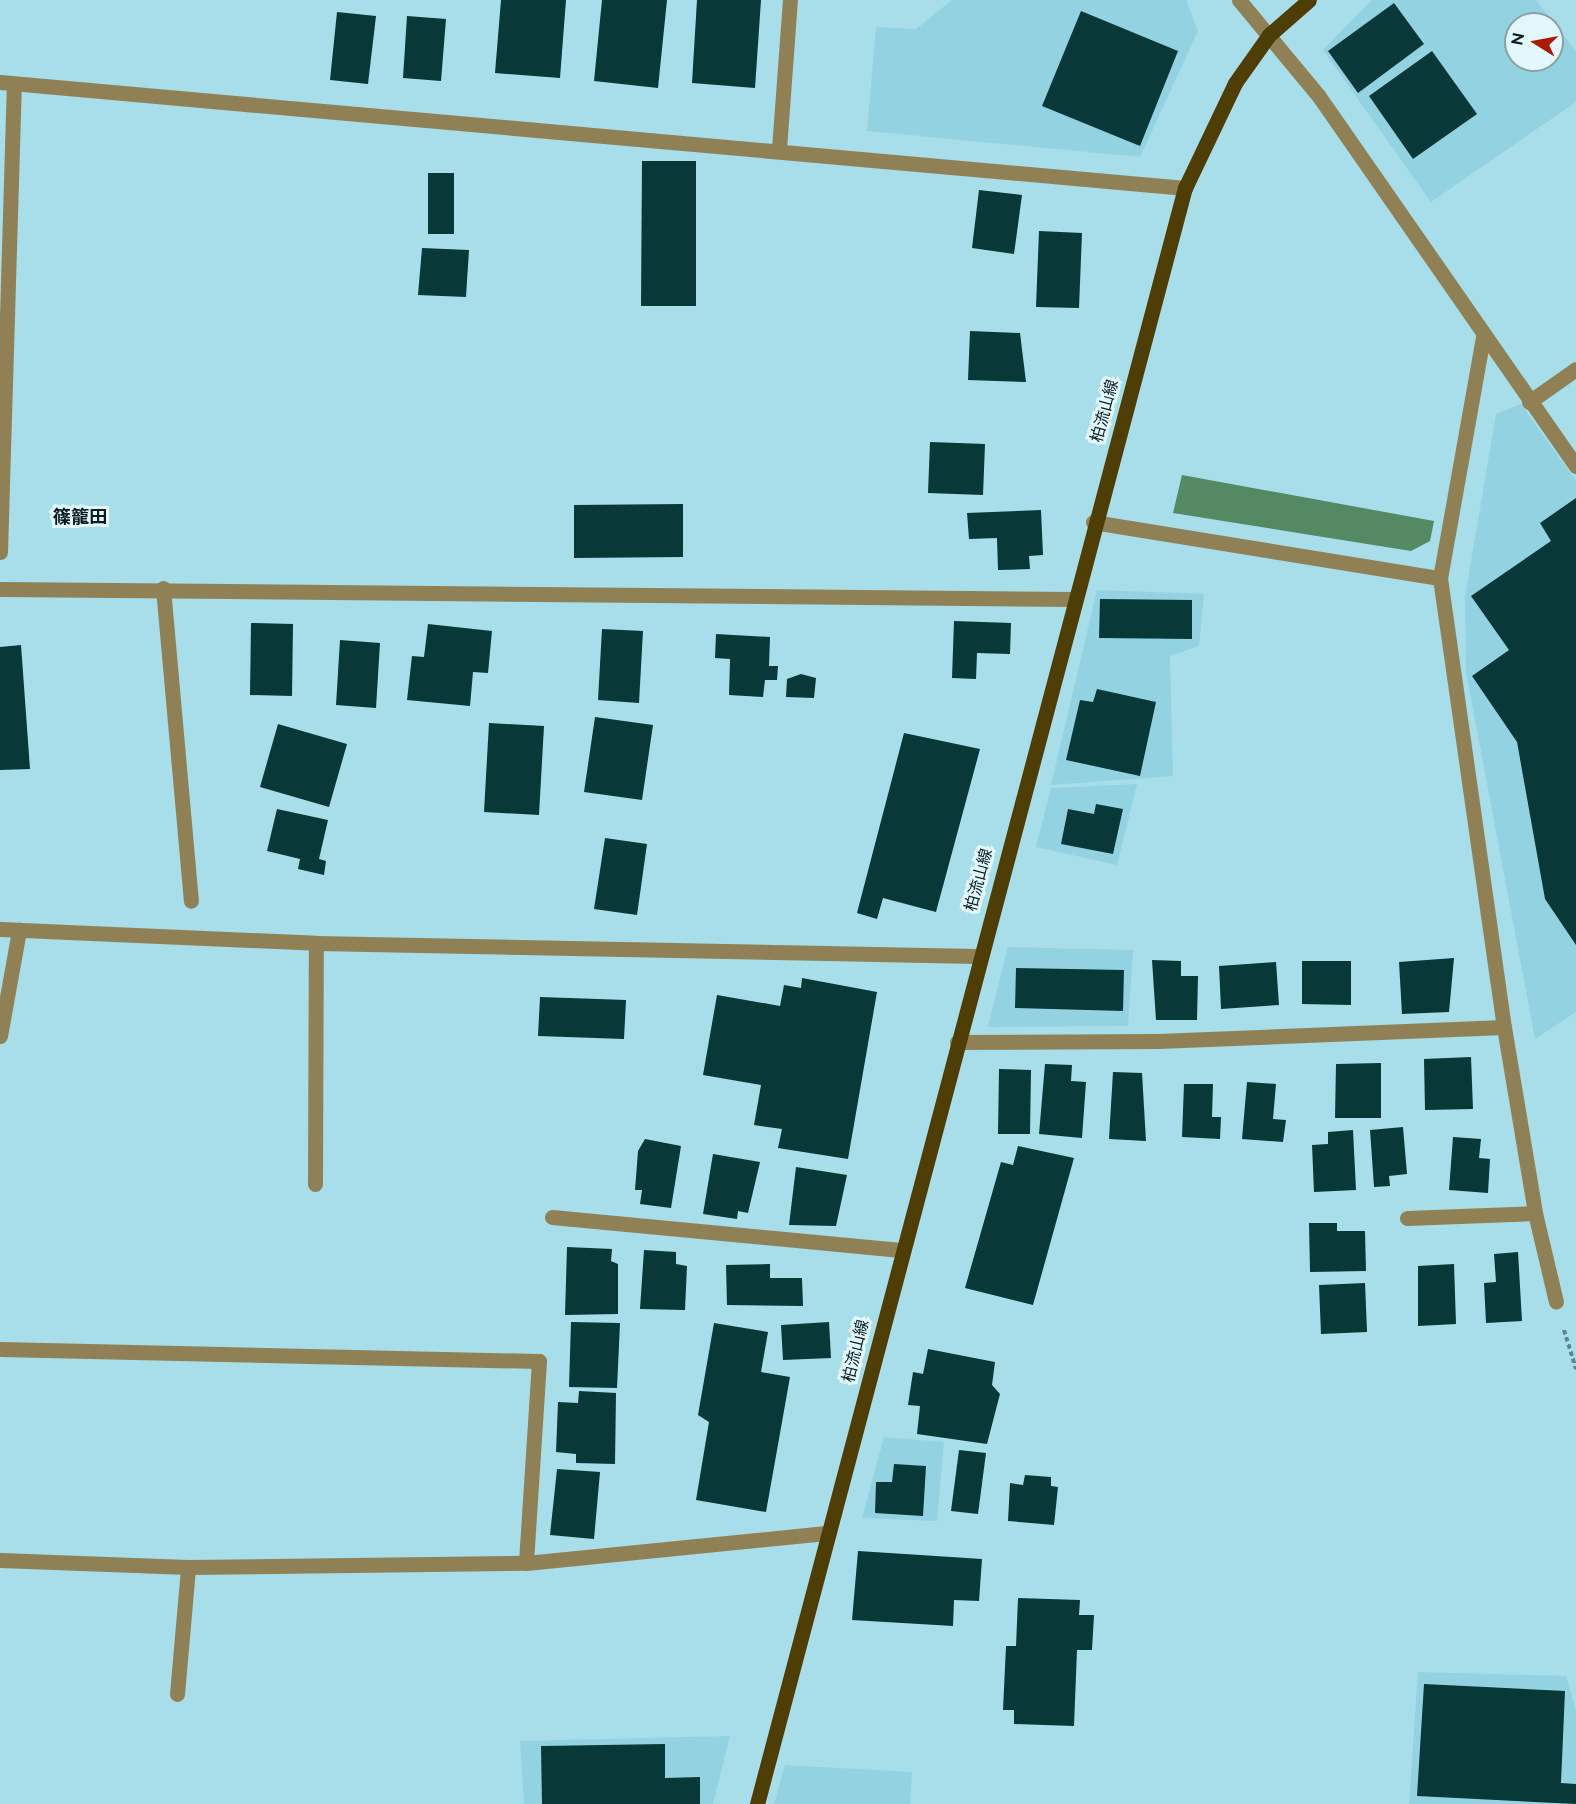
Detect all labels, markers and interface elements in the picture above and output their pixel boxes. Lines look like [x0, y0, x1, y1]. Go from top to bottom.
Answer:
north arrow [1504, 12, 1564, 72]
text: N [1507, 31, 1528, 47]
street label: 柏流山線 [1087, 378, 1123, 444]
district label: 篠籠田 [53, 506, 107, 528]
street label: 柏流山線 [961, 847, 997, 913]
street label: 柏流山線 [839, 1318, 873, 1384]

